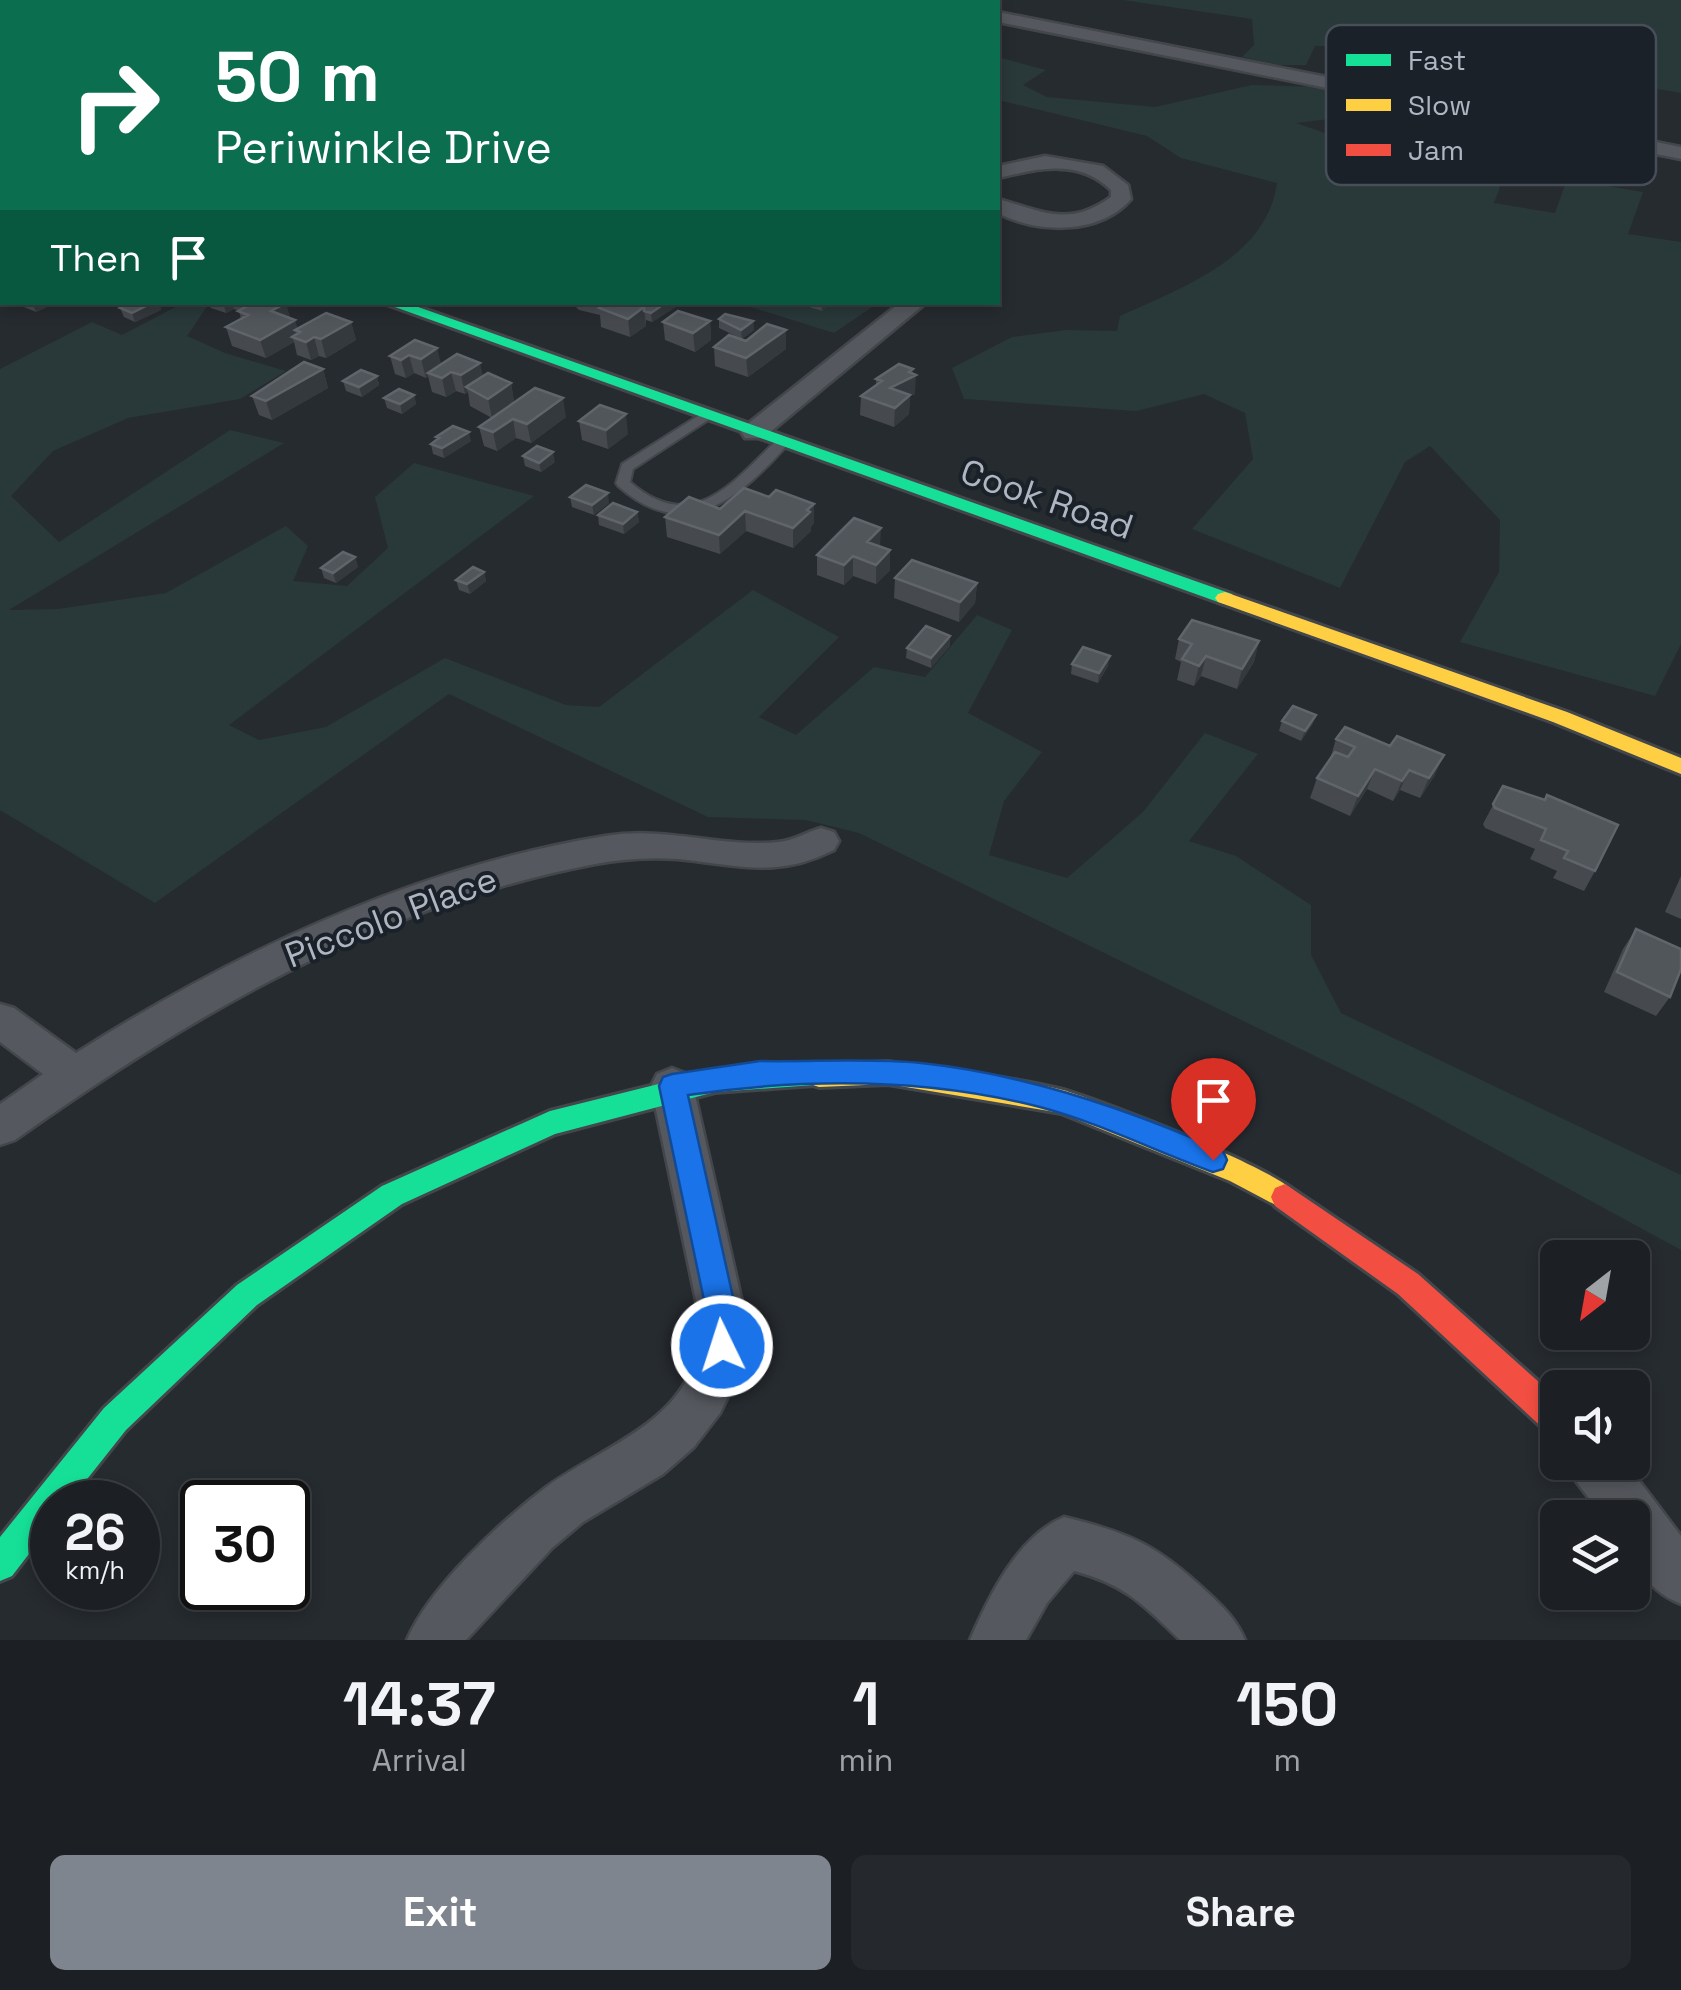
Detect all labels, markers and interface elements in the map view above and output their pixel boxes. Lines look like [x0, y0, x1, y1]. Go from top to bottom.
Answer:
legend [1326, 25, 1656, 185]
text: 50 m [215, 32, 380, 121]
icon: right [50, 40, 180, 170]
text: Fast [1408, 42, 1466, 78]
text: Slow [1408, 87, 1471, 123]
text: Periwinkle Drive [215, 119, 552, 176]
text: Jam [1408, 132, 1464, 168]
icon: arrive [161, 230, 216, 285]
text: Then [50, 234, 141, 282]
street label: Cook Road [955, 449, 1139, 549]
street label: Piccolo Place [279, 856, 503, 978]
pin [1171, 1058, 1256, 1161]
icon: arrive [1186, 1073, 1241, 1128]
north arrow [1540, 1240, 1650, 1350]
map controls [1540, 1240, 1650, 1610]
position arrow [670, 1294, 774, 1398]
button: sound [1540, 1370, 1650, 1480]
speed limit sign: 30 [180, 1480, 310, 1610]
button: layers [1540, 1500, 1650, 1610]
text: 26 [65, 1501, 125, 1565]
text: km/h [65, 1554, 125, 1586]
text: 14:37 [343, 1666, 496, 1743]
text: 1 [852, 1666, 880, 1743]
text: 150 [1236, 1666, 1338, 1743]
text: Arrival [372, 1740, 467, 1780]
text: min [838, 1740, 893, 1780]
text: m [1273, 1740, 1301, 1780]
button: Exit [50, 1855, 831, 1970]
button: Share [851, 1855, 1631, 1970]

